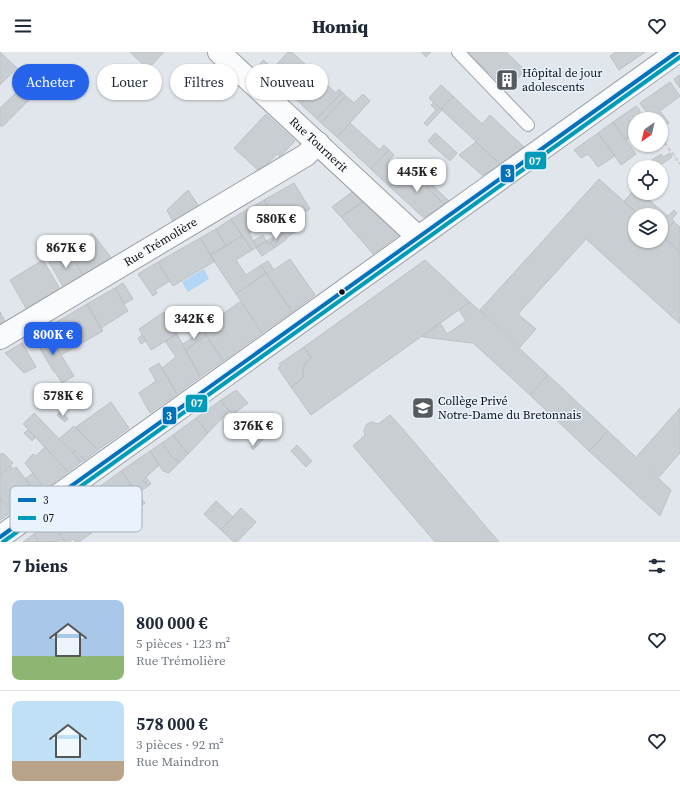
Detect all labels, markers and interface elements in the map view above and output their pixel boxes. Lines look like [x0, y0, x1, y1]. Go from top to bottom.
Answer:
text: Homiq [312, 14, 368, 39]
icon: menu [12, 15, 34, 37]
icon: heart [646, 15, 668, 37]
chip: Acheter [12, 64, 89, 100]
chip: Louer [97, 64, 162, 100]
chip: Filtres [170, 64, 238, 100]
chip: Nouveau [246, 64, 328, 100]
place label: Hôpital de jour adolescents [522, 65, 602, 95]
building icon: Hôpital de jour adolescents [494, 67, 520, 93]
north arrow [628, 112, 668, 152]
map controls [628, 112, 668, 248]
street label: Rue Tournerit [286, 113, 351, 176]
line badge: 07 [524, 151, 547, 170]
text: 07 [529, 154, 541, 169]
pin: 445K € [384, 159, 450, 193]
button: locate [628, 160, 668, 200]
text: 445K € [397, 163, 437, 180]
line badge: 3 [500, 164, 515, 183]
text: 3 [505, 166, 511, 181]
pin: 580K € [243, 206, 309, 240]
button: layers [628, 208, 668, 248]
text: 580K € [256, 210, 296, 227]
street label: Rue Trémolière [121, 214, 200, 270]
pin: 867K € [33, 235, 99, 269]
text: 867K € [46, 239, 86, 256]
unlabelled marker [337, 287, 347, 297]
pin: 342K € [161, 306, 227, 340]
text: 342K € [174, 310, 214, 327]
pin: 800K € [20, 322, 86, 356]
text: 800K € [33, 326, 73, 343]
pin: 578K € [30, 383, 96, 417]
text: 578K € [43, 387, 83, 404]
place label: Collège Privé Notre-Dame du Bretonnais [438, 393, 581, 423]
line badge: 07 [185, 394, 208, 413]
school or university icon: Collège Privé Notre-Dame du Bretonnais [410, 395, 436, 421]
text: 07 [191, 396, 203, 411]
line badge: 3 [162, 406, 177, 425]
text: 3 [166, 409, 172, 424]
pin: 376K € [220, 413, 286, 447]
text: 376K € [233, 417, 273, 434]
legend [10, 486, 142, 532]
text: 3 [43, 493, 49, 508]
text: 07 [43, 511, 54, 526]
text: 7 biens [12, 554, 68, 578]
icon: filters [646, 555, 668, 577]
text: 800 000 € [136, 611, 208, 635]
icon: home [44, 616, 92, 664]
icon: heart [646, 629, 668, 651]
text: 5 pièces · 123 m² [136, 635, 230, 652]
text: Rue Trémolière [136, 652, 226, 669]
text: 578 000 € [136, 712, 208, 736]
icon: home [44, 717, 92, 765]
icon: heart [646, 730, 668, 752]
text: 3 pièces · 92 m² [136, 736, 224, 753]
text: Rue Maindron [136, 753, 219, 770]

